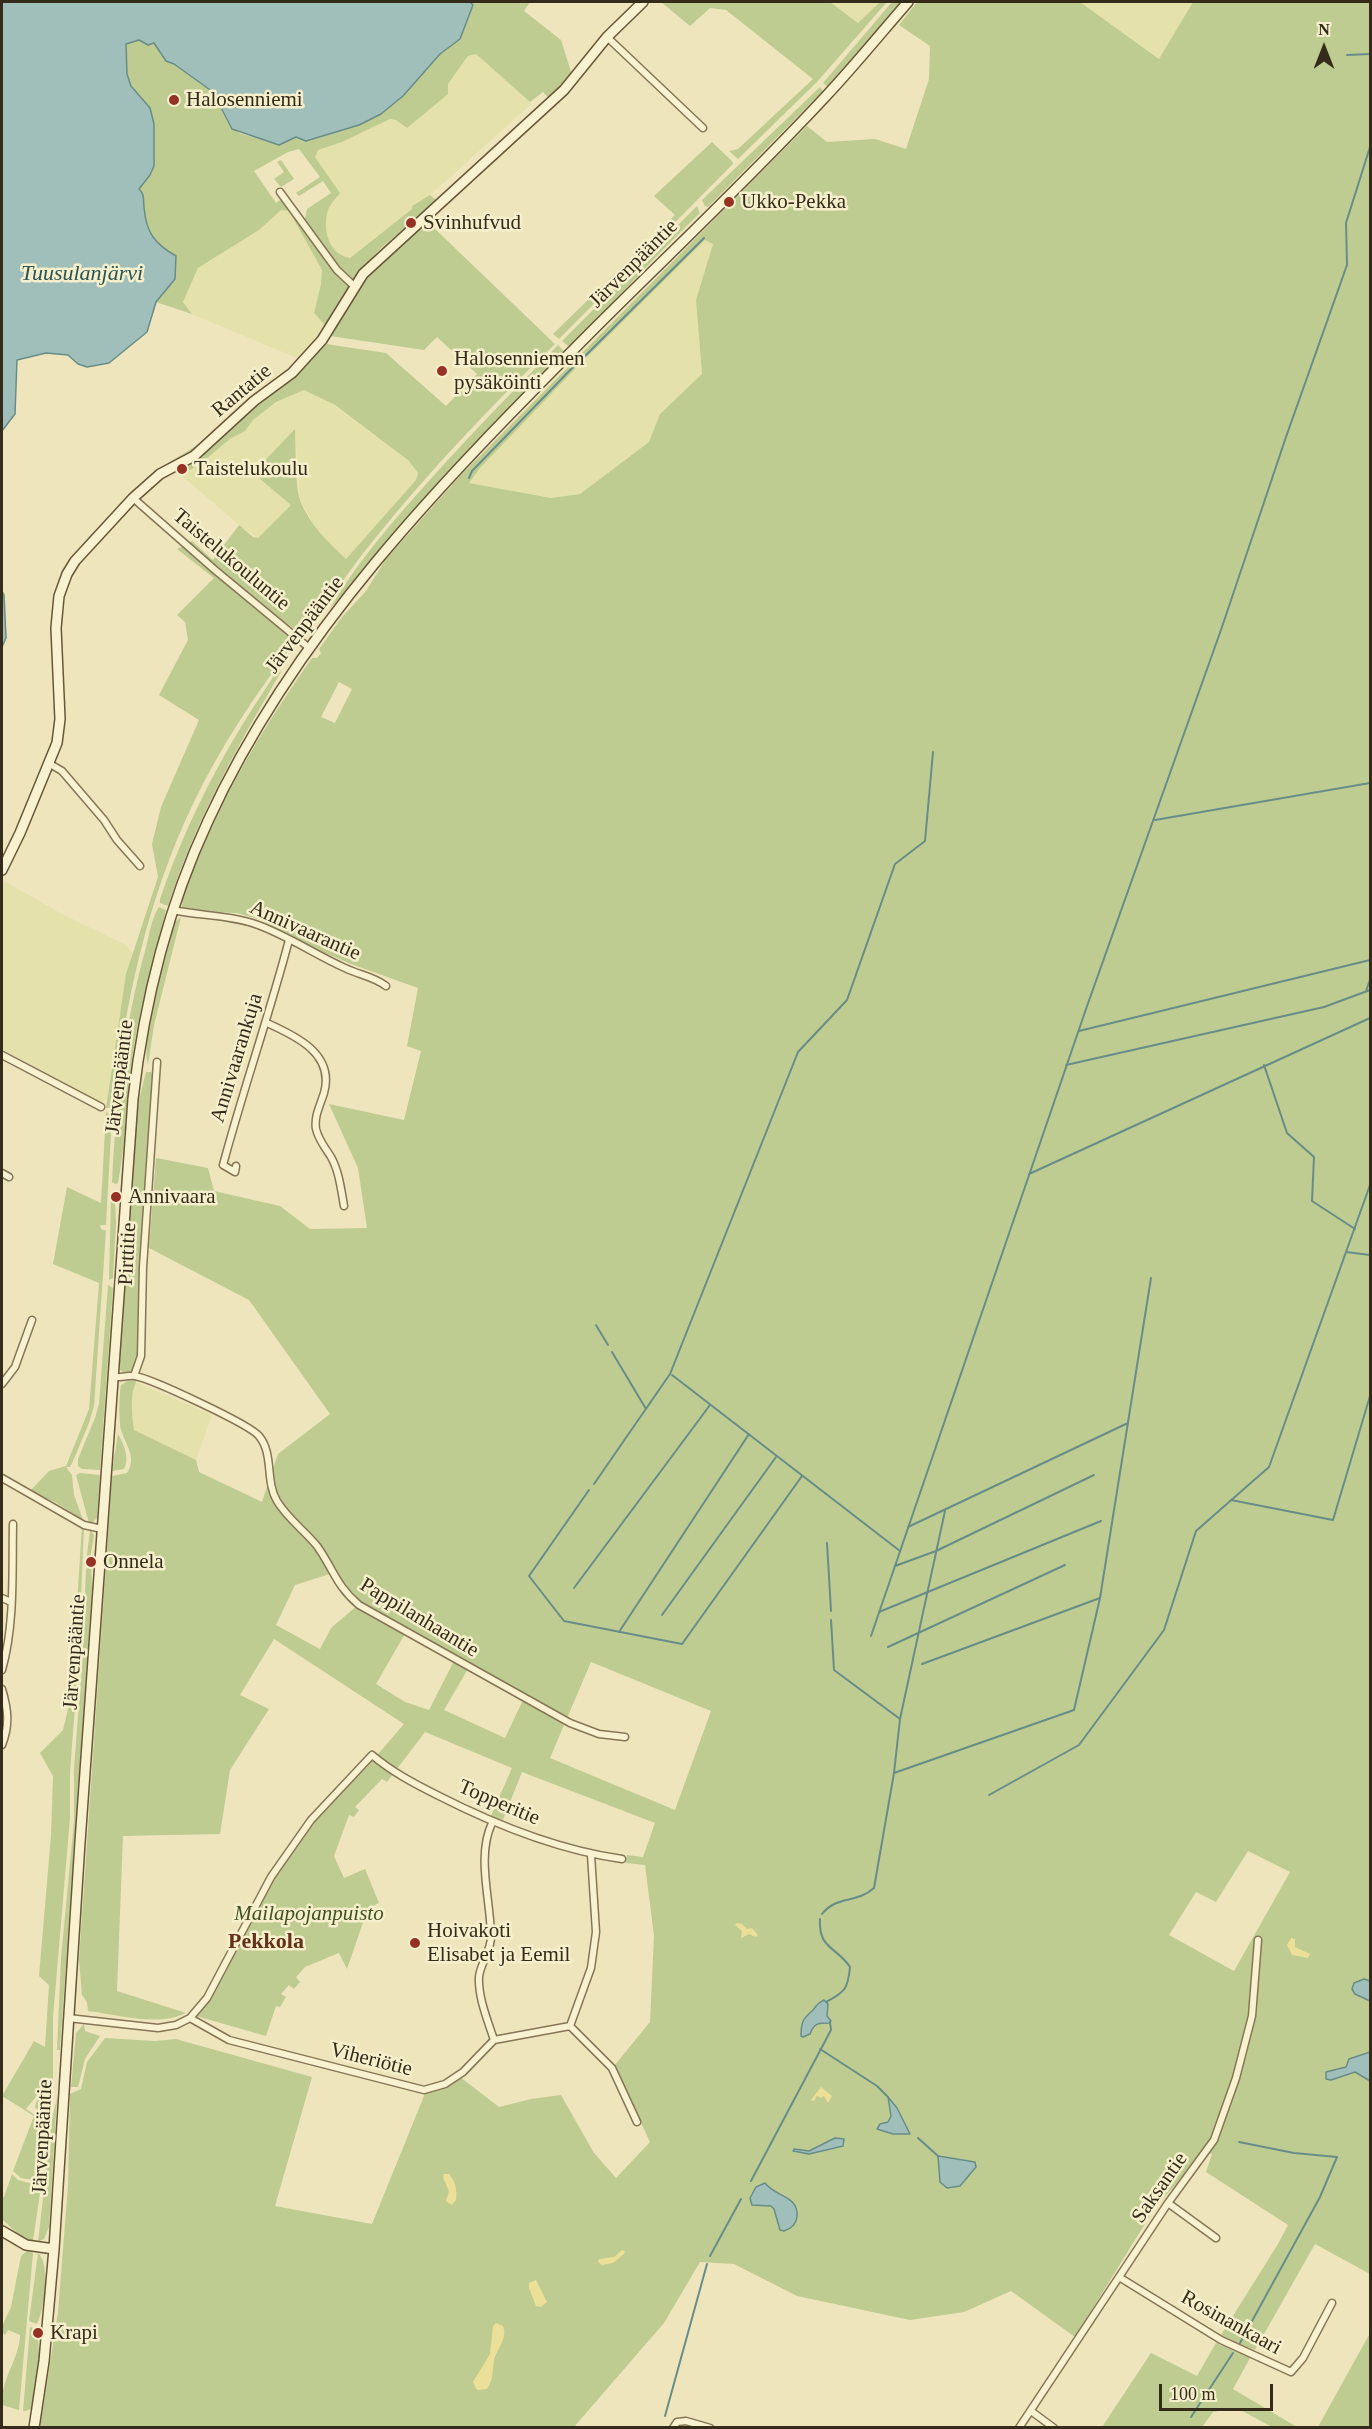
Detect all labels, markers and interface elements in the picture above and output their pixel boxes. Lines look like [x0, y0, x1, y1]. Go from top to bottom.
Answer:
north arrow [1294, 18, 1354, 78]
text: N [1318, 21, 1330, 38]
place label: Halosenniemi [186, 87, 303, 113]
marker: Halosenniemi [167, 93, 181, 107]
place label: Ukko-Pekka [741, 189, 846, 215]
marker: Ukko-Pekka [722, 195, 736, 209]
place label: Svinhufvud [423, 210, 521, 236]
street label: Järvenpääntie [584, 214, 684, 314]
marker: Svinhufvud [404, 216, 418, 230]
water label: Tuusulanjärvi [21, 261, 143, 287]
place label: Halosenniemen pysäköinti [454, 346, 585, 396]
street label: Rantatie [207, 359, 277, 423]
marker: Halosenniemen pysäköinti [435, 364, 449, 378]
place label: Taistelukoulu [194, 456, 308, 482]
marker: Taistelukoulu [175, 462, 189, 476]
street label: Taistelukouluntie [167, 504, 295, 616]
street label: Järvenpääntie [260, 571, 350, 679]
street label: Annivaarantie [246, 895, 364, 967]
street label: Annivaarankuja [205, 990, 269, 1126]
street label: Järvenpääntie [100, 1018, 140, 1136]
place label: Annivaara [128, 1184, 215, 1210]
marker: Annivaara [109, 1190, 123, 1204]
street label: Pirttitie [114, 1222, 142, 1286]
place label: Onnela [103, 1549, 164, 1575]
marker: Onnela [84, 1555, 98, 1569]
street label: Pappilanhaantie [355, 1573, 483, 1663]
street label: Järvenpääntie [58, 1594, 92, 1710]
street label: Topperitie [454, 1775, 544, 1831]
park label: Mailapojanpuisto [234, 1901, 384, 1927]
place label: Hoivakoti Elisabet ja Eemil [427, 1918, 570, 1968]
district label: Pekkola [228, 1929, 304, 1955]
marker: Hoivakoti Elisabet ja Eemil [408, 1936, 422, 1950]
street label: Viheriötie [327, 2038, 415, 2082]
street label: Järvenpääntie [27, 2079, 59, 2195]
street label: Saksantie [1127, 2148, 1193, 2228]
street label: Rosinankaari [1176, 2285, 1286, 2361]
place label: Krapi [50, 2320, 98, 2346]
marker: Krapi [31, 2326, 45, 2340]
scale bar [1162, 2372, 1276, 2410]
text: 100 m [1170, 2384, 1216, 2404]

